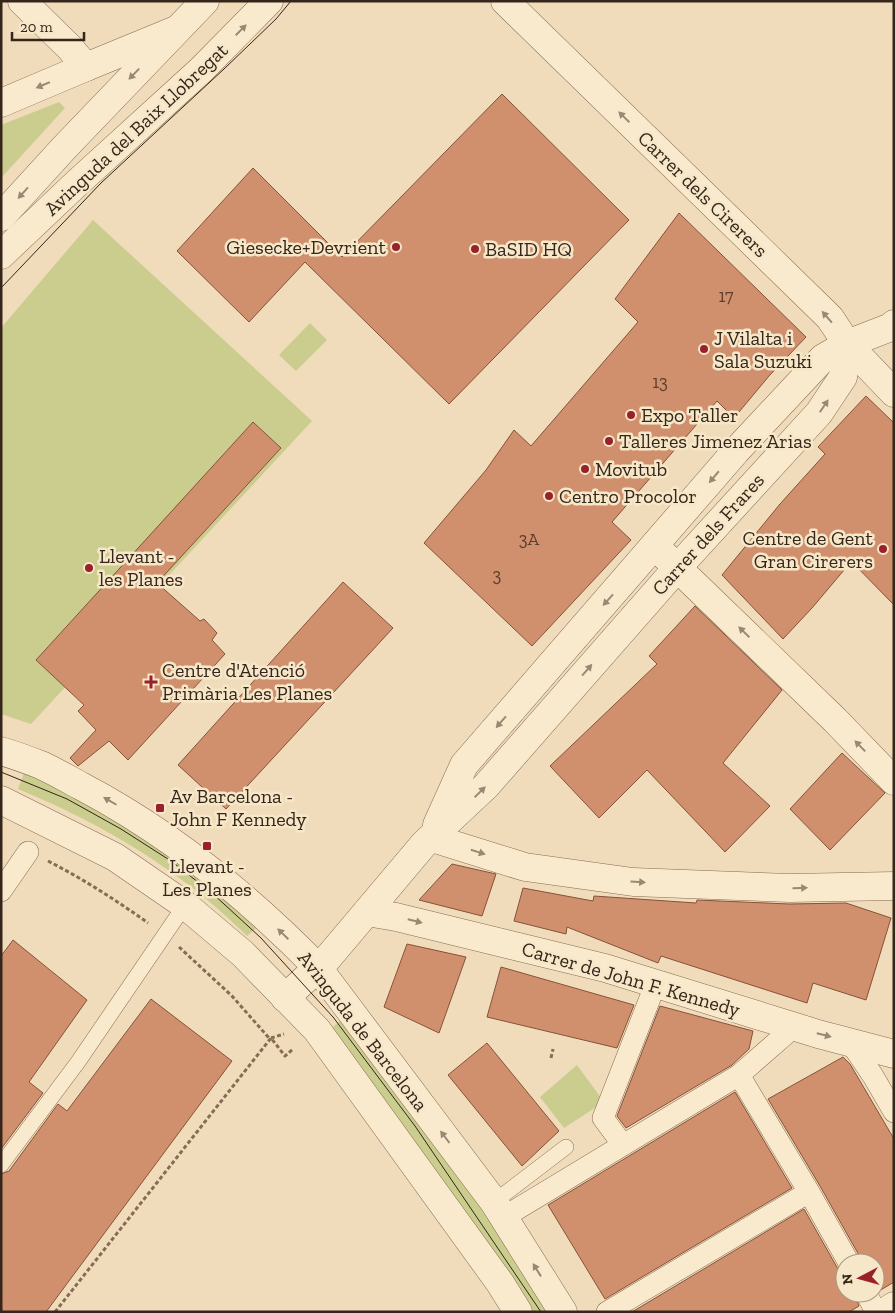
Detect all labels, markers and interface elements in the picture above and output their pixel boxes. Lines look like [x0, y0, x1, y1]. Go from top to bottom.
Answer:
scale bar [12, 10, 85, 42]
text: 20 m [20, 18, 53, 36]
one-way arrow [235, 24, 247, 36]
street label: Avinguda del Baix Llobregat [39, 37, 233, 220]
one-way arrow [128, 68, 140, 80]
one-way arrow [36, 82, 51, 90]
one-way arrow [618, 111, 630, 123]
street label: Carrer dels Cirerers [633, 126, 773, 262]
one-way arrow [17, 186, 29, 198]
place label: Giesecke+Devrient [226, 235, 387, 259]
place label: BaSID HQ [485, 237, 572, 261]
marker: Giesecke+Devrient [390, 241, 402, 253]
marker: BaSID HQ [469, 243, 481, 255]
house number: 17 [718, 285, 734, 307]
one-way arrow [822, 310, 833, 323]
place label: J Vilalta i Sala Suzuki [714, 326, 813, 373]
marker: J Vilalta i Sala Suzuki [698, 343, 710, 355]
house number: 13 [652, 371, 668, 393]
one-way arrow [819, 399, 829, 413]
place label: Expo Taller [641, 403, 738, 427]
marker: Expo Taller [625, 409, 637, 421]
place label: Talleres Jimenez Arias [619, 429, 812, 453]
marker: Talleres Jimenez Arias [603, 435, 615, 447]
place label: Movitub [595, 457, 667, 481]
marker: Movitub [579, 463, 591, 475]
street label: Carrer dels Frares [647, 468, 769, 600]
one-way arrow [708, 470, 720, 482]
place label: Centro Procolor [559, 484, 697, 508]
marker: Centro Procolor [543, 490, 555, 502]
place label: Centre de Gent Gran Cirerers [742, 526, 874, 573]
house number: 3A [519, 528, 540, 550]
marker: Centre de Gent Gran Cirerers [877, 543, 889, 555]
place label: Llevant - les Planes [99, 544, 183, 591]
marker: Llevant - les Planes [83, 562, 95, 574]
house number: 3 [493, 564, 502, 586]
one-way arrow [602, 593, 613, 606]
one-way arrow [739, 626, 751, 638]
place label: Centre d'Atenció Primària Les Planes [162, 658, 332, 705]
one-way arrow [581, 665, 593, 677]
marker: Centre d'Atenció Primària Les Planes [144, 675, 158, 689]
one-way arrow [495, 716, 507, 728]
one-way arrow [854, 740, 866, 752]
place label: Av Barcelona - John F Kennedy [170, 784, 307, 831]
one-way arrow [473, 786, 485, 798]
one-way arrow [103, 797, 116, 806]
marker: Av Barcelona - John F Kennedy [154, 802, 166, 814]
marker: Llevant - Les Planes [201, 840, 213, 852]
one-way arrow [471, 849, 486, 857]
place label: Llevant - Les Planes [162, 854, 252, 901]
one-way arrow [630, 878, 646, 886]
one-way arrow [792, 883, 808, 891]
one-way arrow [407, 917, 422, 925]
one-way arrow [278, 928, 290, 940]
street label: Carrer de John F. Kennedy [519, 936, 744, 1022]
street label: Avinguda de Barcelona [293, 946, 433, 1116]
one-way arrow [817, 1031, 832, 1039]
one-way arrow [440, 1130, 450, 1144]
north arrow [835, 1253, 885, 1303]
one-way arrow [533, 1264, 542, 1277]
text: N [839, 1273, 857, 1285]

